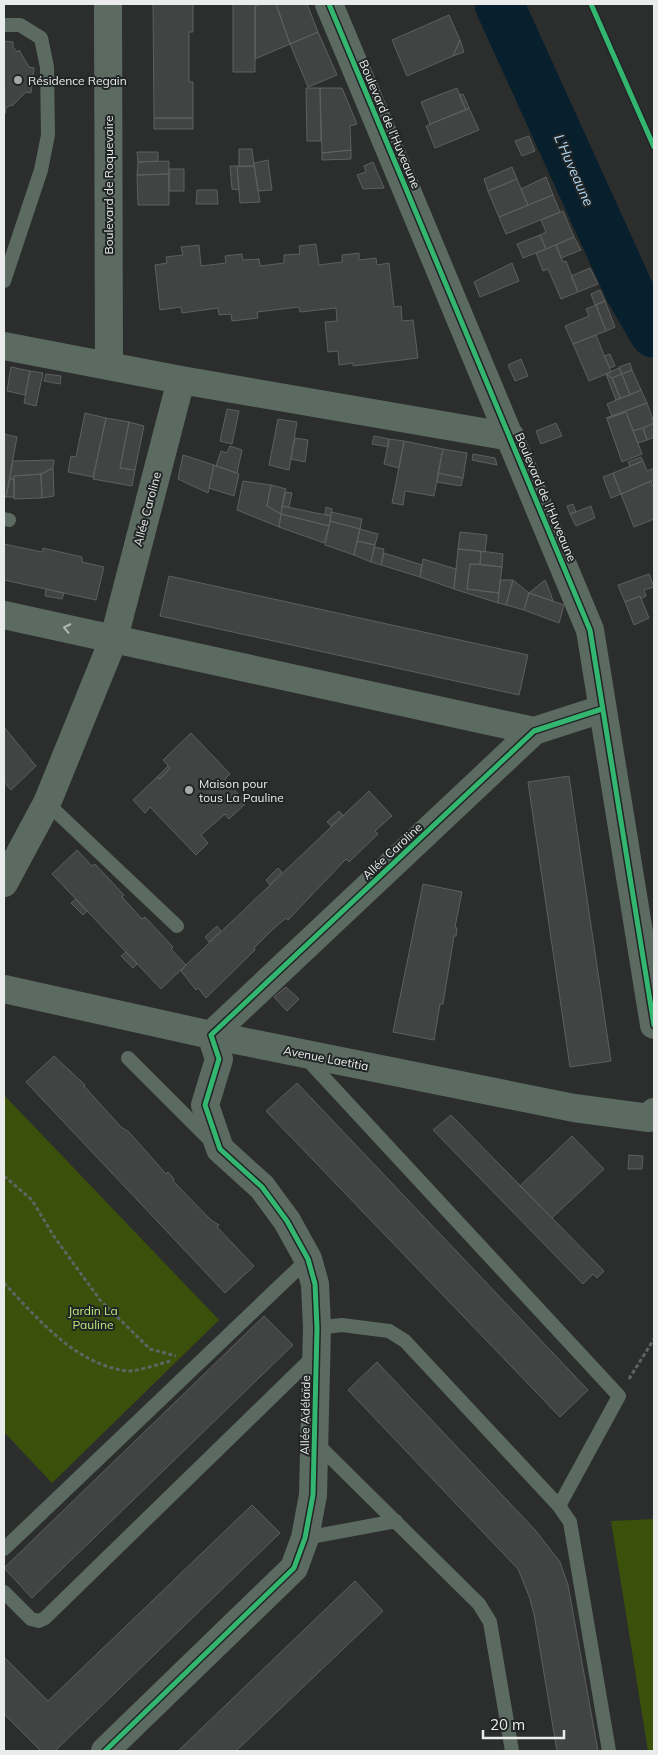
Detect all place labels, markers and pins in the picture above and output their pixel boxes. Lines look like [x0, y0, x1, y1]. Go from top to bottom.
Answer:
place label: Résidence Regain [28, 73, 127, 88]
marker: Résidence Regain [12, 74, 24, 86]
place label: Maison pour tous La Pauline [199, 776, 284, 805]
marker: Maison pour tous La Pauline [183, 784, 195, 796]

